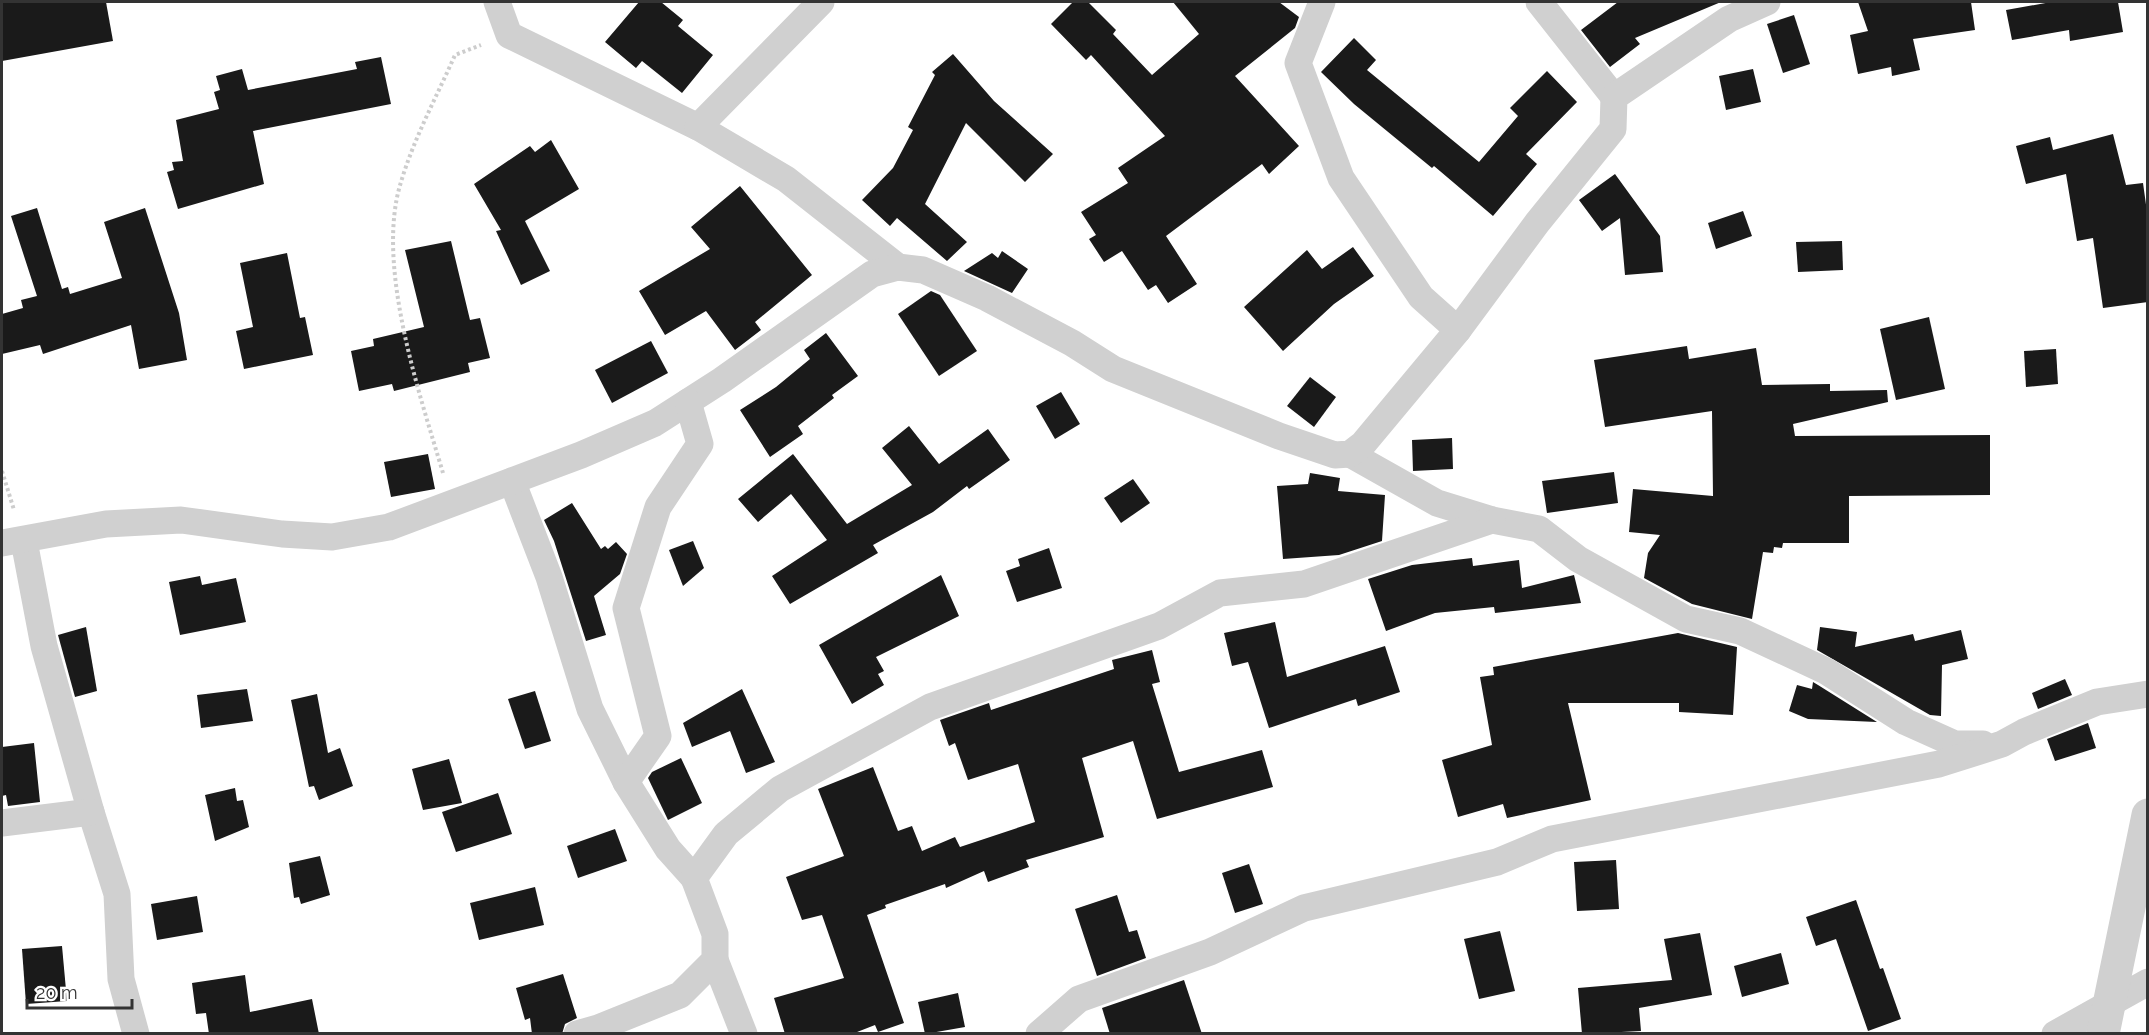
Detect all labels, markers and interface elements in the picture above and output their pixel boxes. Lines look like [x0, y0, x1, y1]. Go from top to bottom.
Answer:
scale bar [27, 972, 132, 1010]
text: 20 m [36, 982, 78, 1003]

